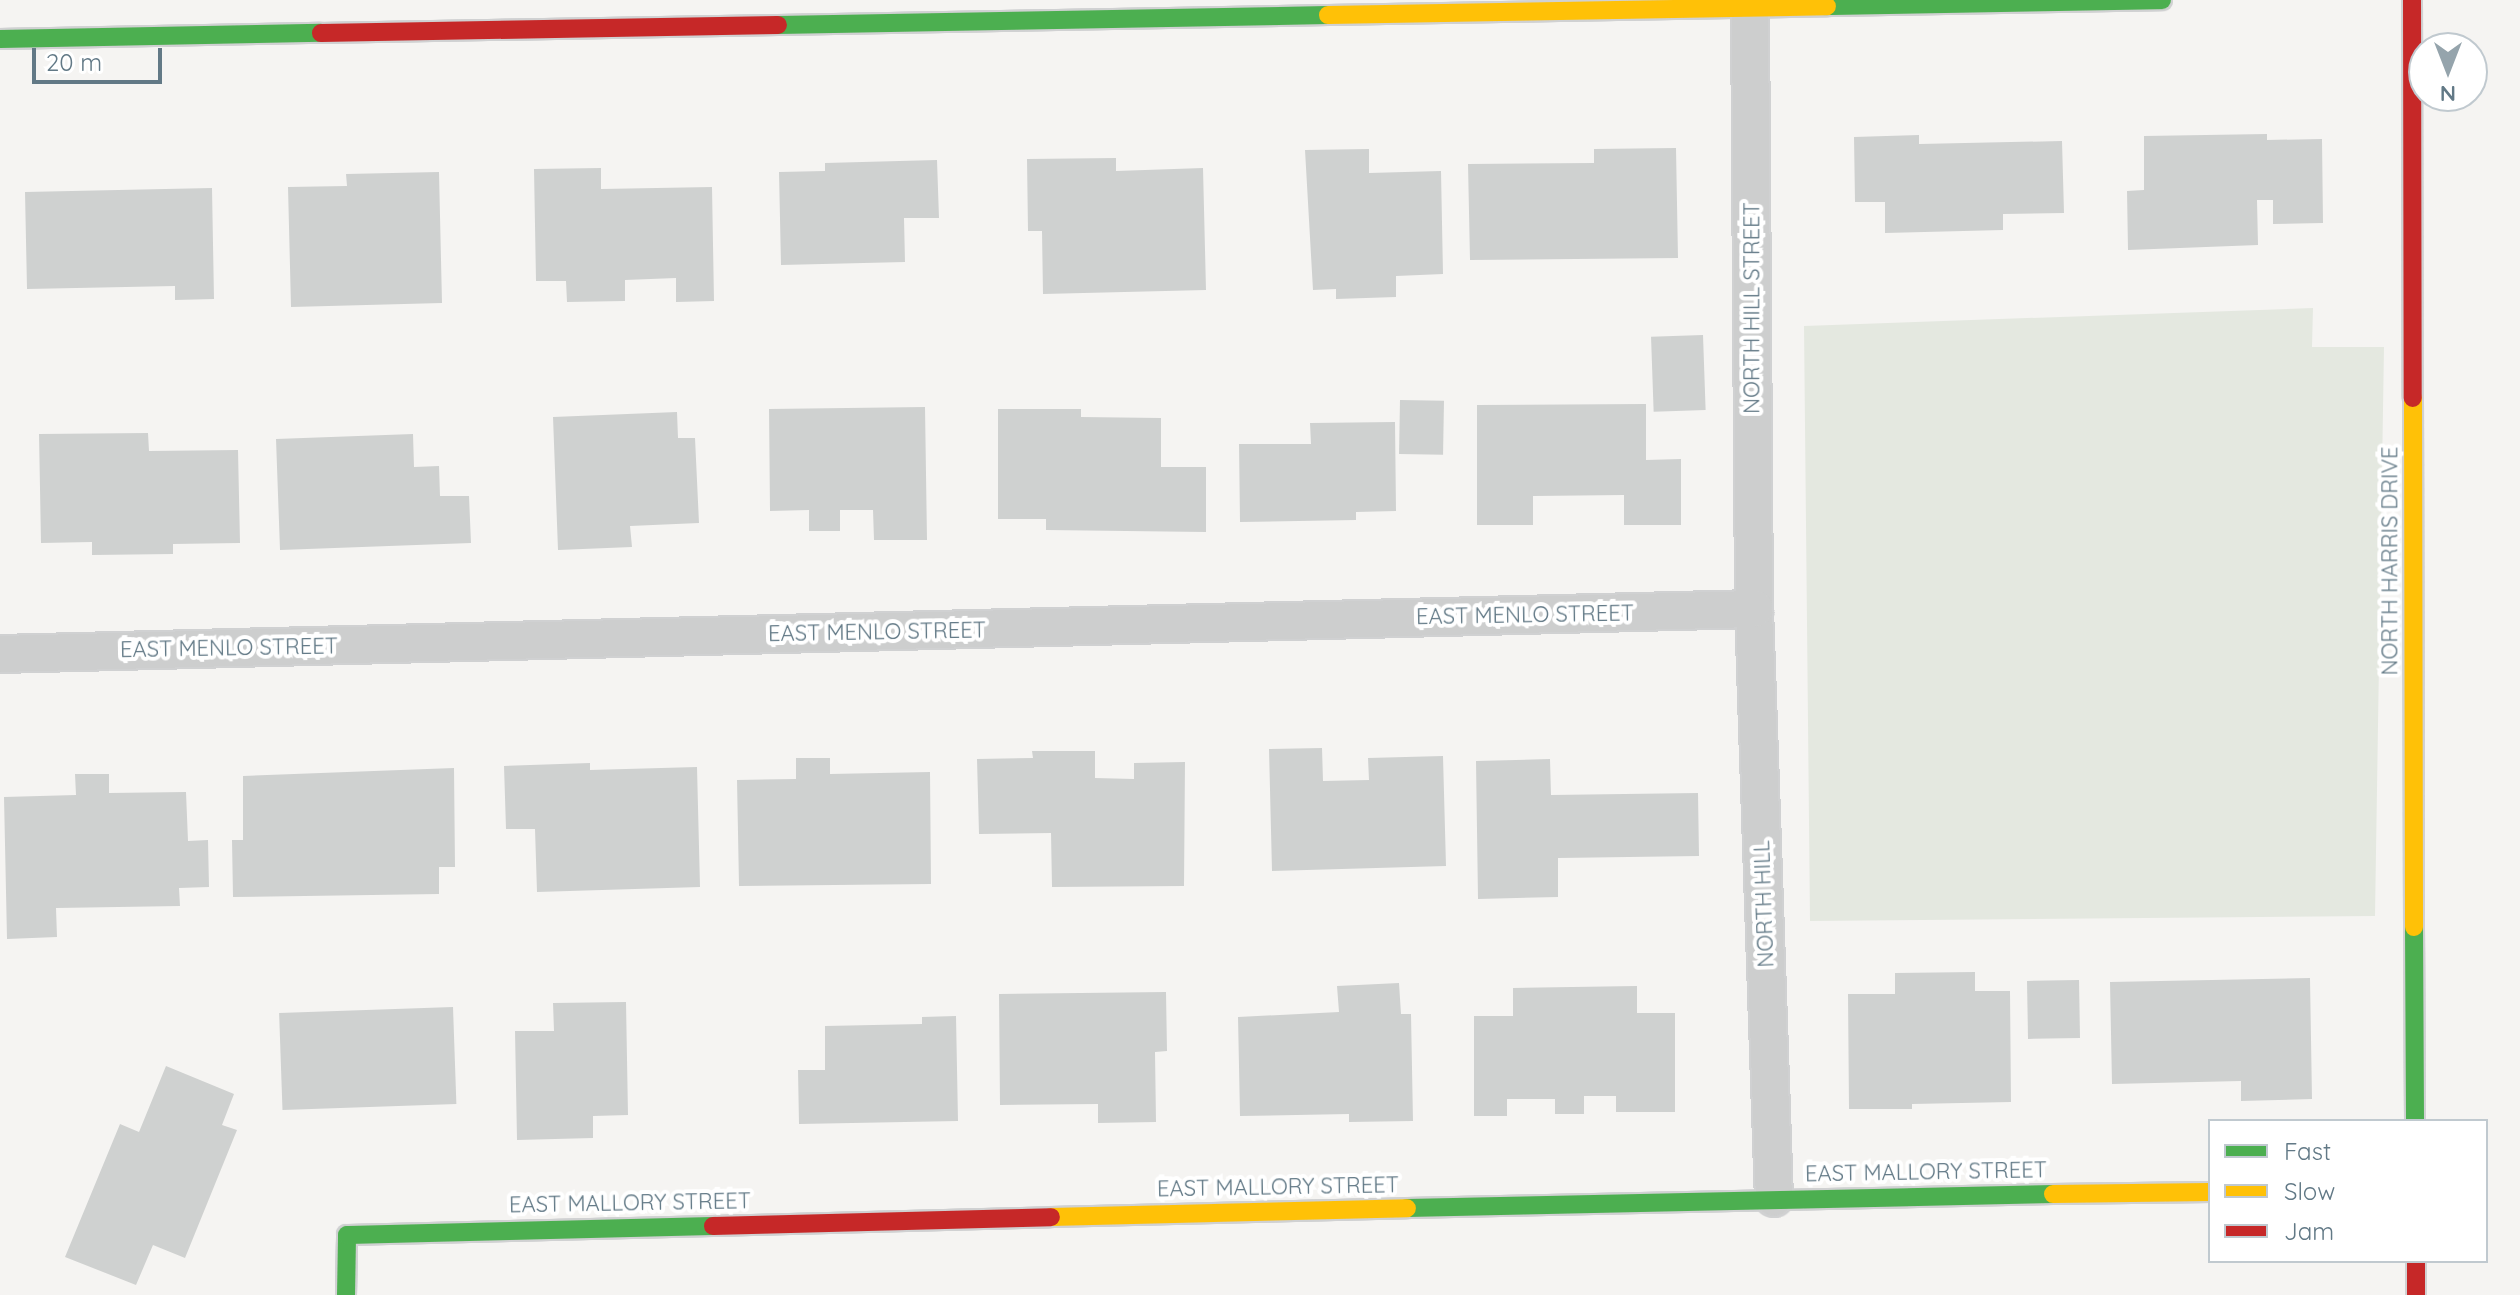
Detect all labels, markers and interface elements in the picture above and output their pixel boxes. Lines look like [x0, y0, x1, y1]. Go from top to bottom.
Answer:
scale bar [36, 32, 166, 82]
north arrow [2408, 32, 2488, 112]
text: 20 m [46, 47, 102, 77]
text: N [2440, 80, 2456, 108]
street label: NORTH HILL STREET [1739, 202, 1765, 414]
street label: NORTH HARRIS DRIVE [2377, 446, 2403, 676]
street label: EAST MENLO STREET [1416, 600, 1634, 630]
street label: EAST MENLO STREET [768, 617, 986, 647]
street label: EAST MENLO STREET [120, 633, 338, 663]
street label: NORTH HILL [1749, 840, 1779, 968]
legend [2208, 1119, 2488, 1263]
text: Fast [2284, 1136, 2331, 1166]
street label: EAST MALLORY STREET [1805, 1157, 2047, 1187]
street label: EAST MALLORY STREET [1157, 1172, 1399, 1202]
text: Slow [2284, 1176, 2335, 1206]
street label: EAST MALLORY STREET [509, 1188, 751, 1218]
text: Jam [2284, 1216, 2334, 1246]

